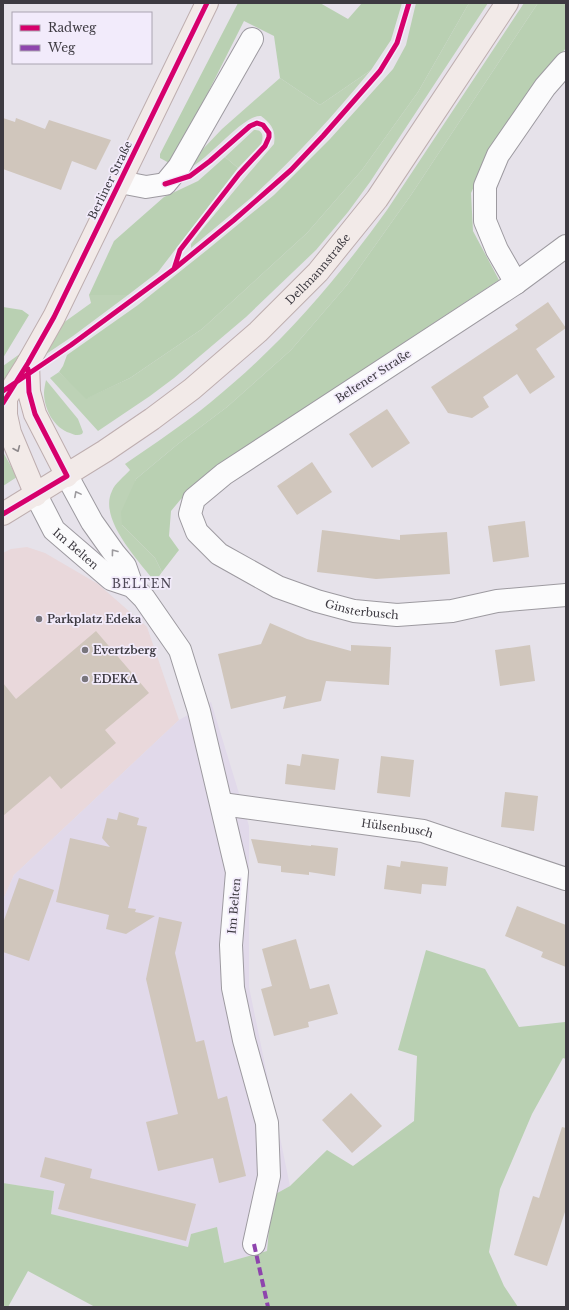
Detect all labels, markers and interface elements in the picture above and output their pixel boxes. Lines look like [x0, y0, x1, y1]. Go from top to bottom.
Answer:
legend [12, 12, 152, 64]
text: Radweg [48, 20, 97, 35]
text: Weg [47, 40, 76, 55]
street label: Berliner Straße [85, 138, 135, 222]
street label: Dellmannstraße [283, 231, 353, 307]
street label: Beltener Straße [333, 346, 413, 406]
one-way arrow [12, 445, 20, 453]
one-way arrow [74, 491, 81, 498]
street label: Im Belten [50, 525, 102, 572]
one-way arrow [111, 550, 118, 557]
district label: BELTEN [112, 576, 172, 591]
street label: Ginsterbusch [323, 596, 400, 622]
place label: Parkplatz Edeka [47, 612, 142, 626]
marker: Parkplatz Edeka [34, 614, 44, 624]
place label: Evertzberg [93, 643, 157, 657]
marker: Evertzberg [80, 645, 90, 655]
place label: EDEKA [93, 672, 139, 686]
marker: EDEKA [80, 674, 90, 684]
street label: Hülsenbusch [360, 816, 436, 841]
street label: Im Belten [225, 877, 243, 934]

